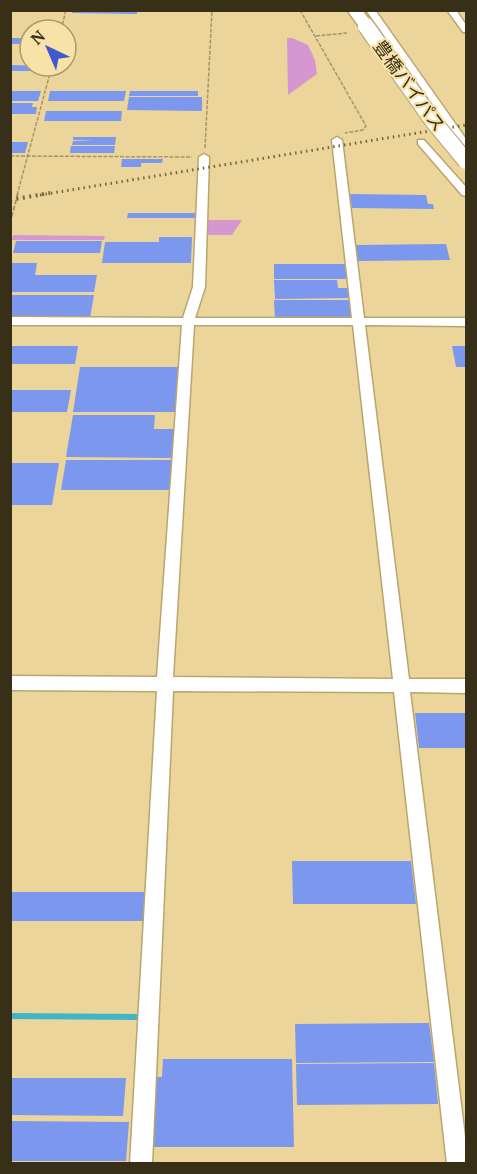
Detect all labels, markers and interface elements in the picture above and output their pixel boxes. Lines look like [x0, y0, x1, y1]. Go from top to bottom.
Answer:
north arrow [18, 18, 78, 78]
text: N [26, 25, 50, 49]
street label: 豊橋バイパス [368, 35, 451, 136]

